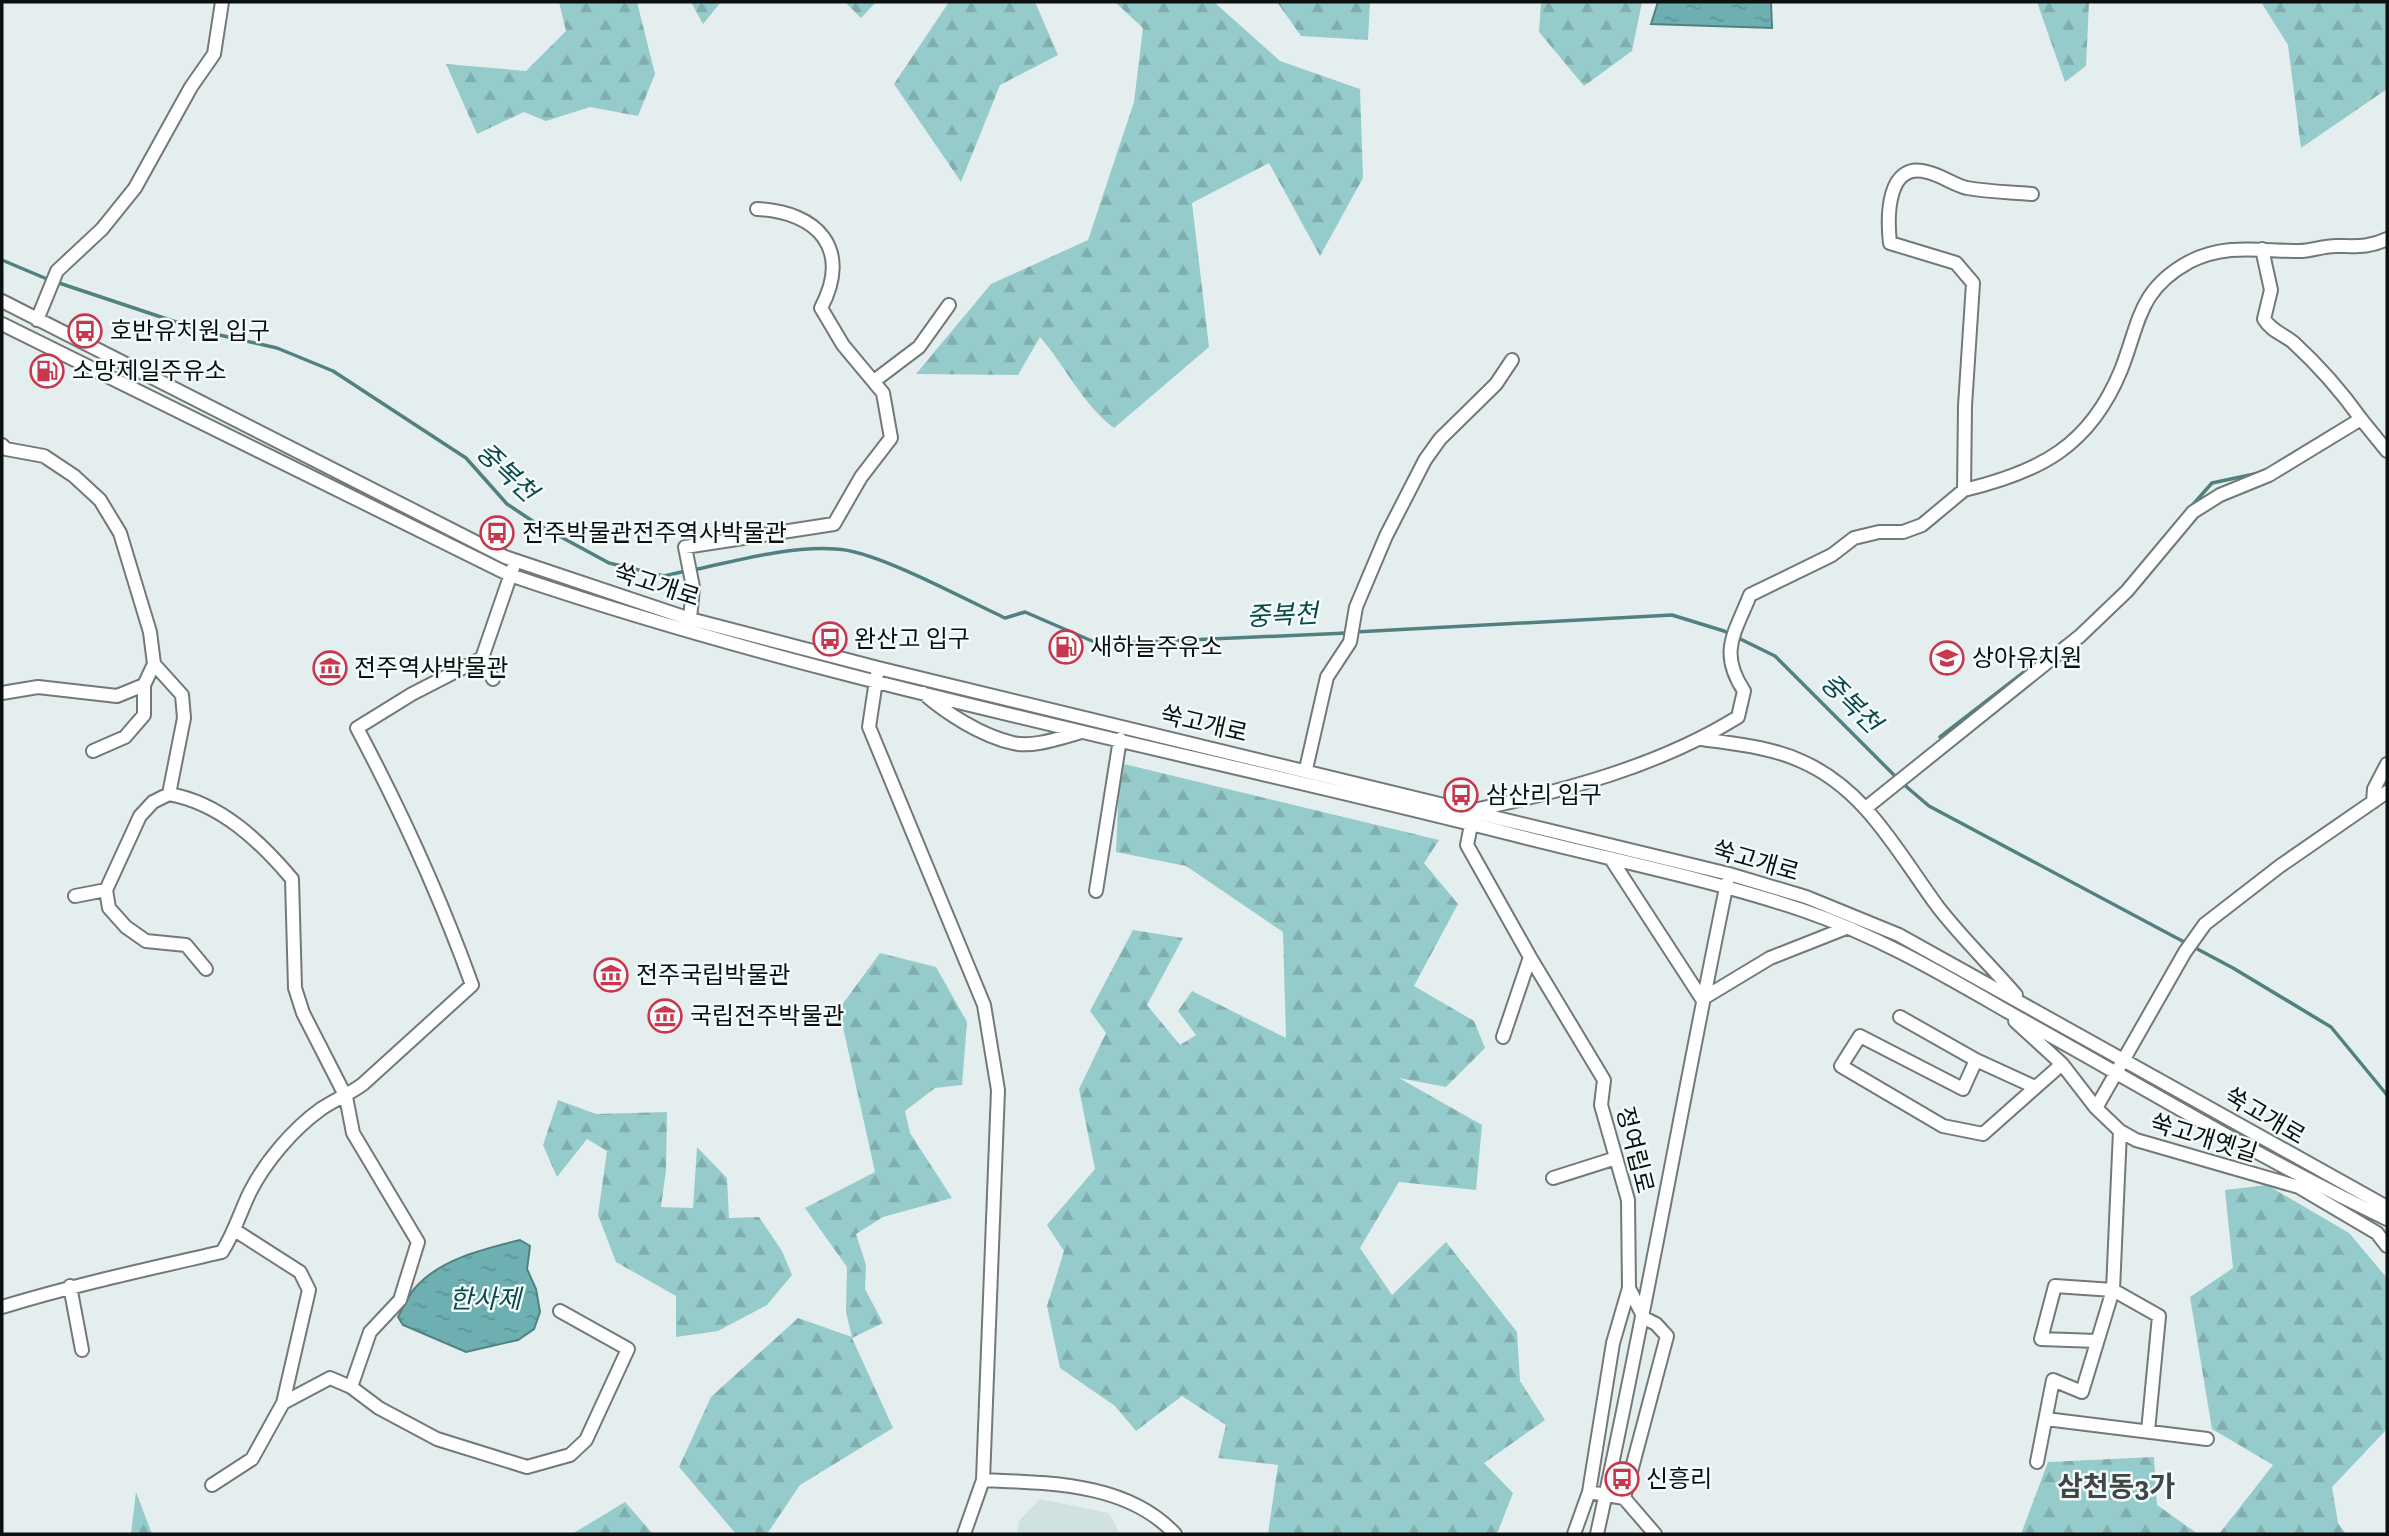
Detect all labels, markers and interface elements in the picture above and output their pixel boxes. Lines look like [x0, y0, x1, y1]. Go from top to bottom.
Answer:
bus stop icon: 호반유치원 입구 [66, 312, 104, 350]
place label: 호반유치원 입구 [110, 316, 270, 345]
fuel station icon: 소망제일주유소 [28, 352, 66, 390]
place label: 소망제일주유소 [72, 356, 227, 385]
water label: 중복천 [470, 436, 546, 510]
bus stop icon: 전주박물관전주역사박물관 [478, 514, 516, 552]
place label: 전주박물관전주역사박물관 [522, 518, 787, 547]
street label: 쑥고개로 [611, 557, 704, 612]
water label: 중복천 [1245, 597, 1322, 633]
bus stop icon: 완산고 입구 [811, 620, 849, 658]
place label: 완산고 입구 [854, 624, 970, 653]
fuel station icon: 새하늘주유소 [1047, 628, 1085, 666]
place label: 새하늘주유소 [1090, 632, 1222, 661]
school or university icon: 상아유치원 [1928, 639, 1966, 677]
place label: 상아유치원 [1972, 643, 2082, 672]
museum icon: 전주역사박물관 [311, 649, 349, 687]
place label: 전주역사박물관 [354, 653, 509, 682]
water label: 중복천 [1814, 667, 1890, 742]
street label: 쑥고개로 [1158, 699, 1250, 748]
bus stop icon: 삼산리 입구 [1442, 776, 1480, 814]
place label: 삼산리 입구 [1486, 780, 1602, 809]
street label: 쑥고개로 [1710, 834, 1803, 887]
museum icon: 전주국립박물관 [592, 956, 630, 994]
place label: 전주국립박물관 [636, 960, 791, 989]
museum icon: 국립전주박물관 [646, 997, 684, 1035]
place label: 국립전주박물관 [690, 1001, 845, 1030]
street label: 쑥고개로 [2220, 1081, 2311, 1150]
street label: 정여립로 [1611, 1104, 1660, 1196]
street label: 쑥고개옛길 [2147, 1108, 2261, 1168]
water label: 한사제 [449, 1283, 524, 1315]
bus stop icon: 신흥리 [1603, 1460, 1641, 1498]
place label: 신흥리 [1646, 1464, 1712, 1493]
district label: 삼천동3가 [2057, 1470, 2175, 1503]

